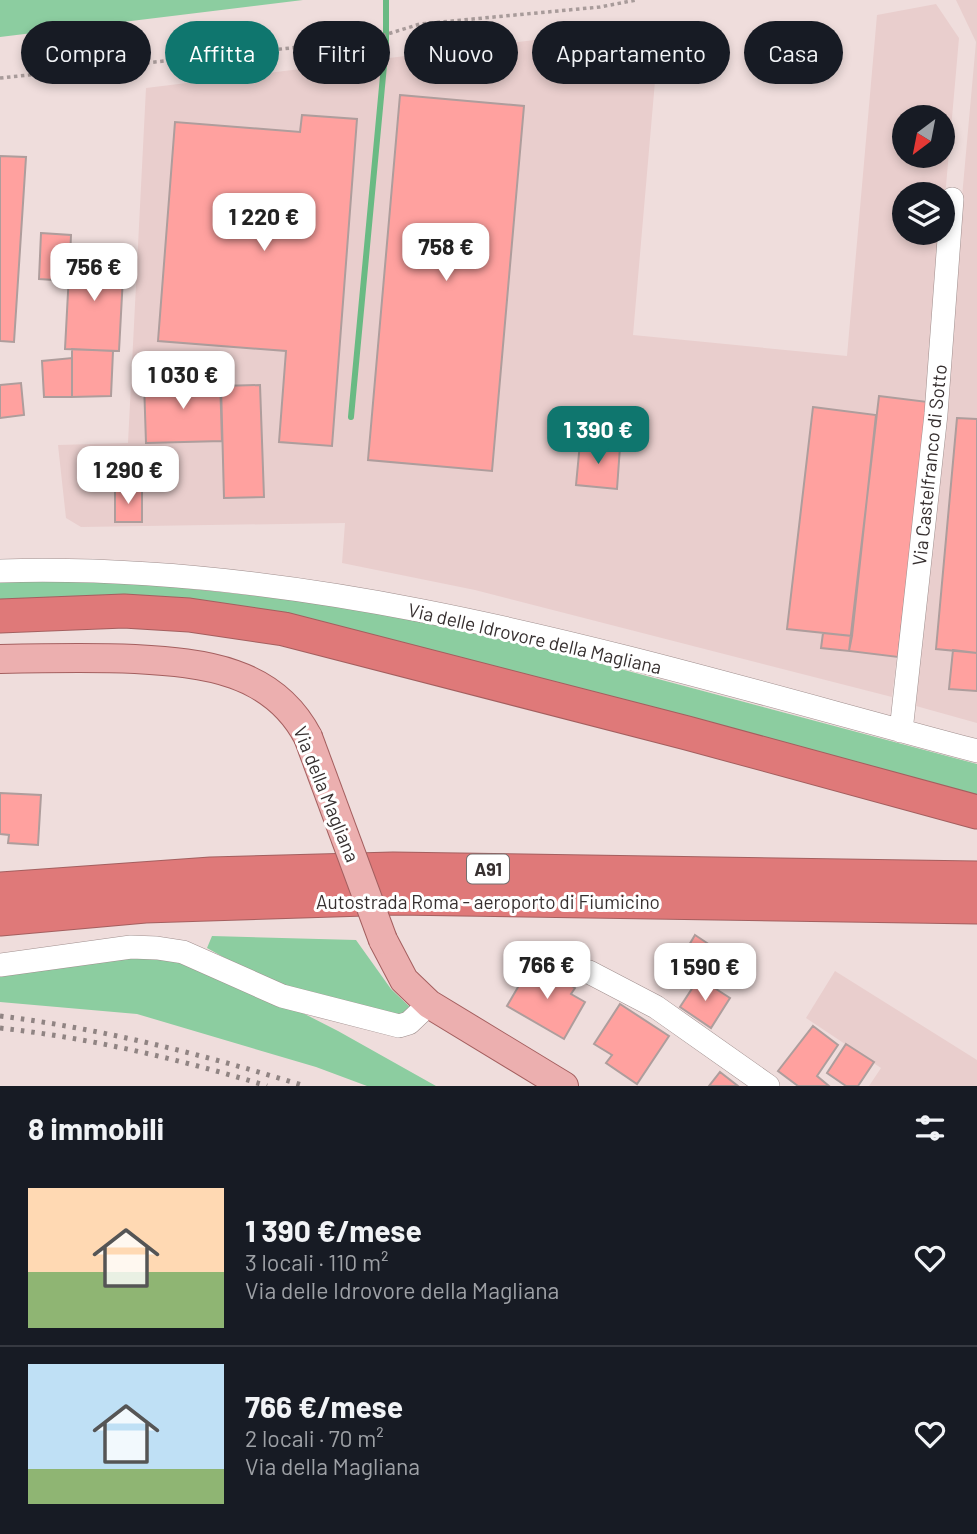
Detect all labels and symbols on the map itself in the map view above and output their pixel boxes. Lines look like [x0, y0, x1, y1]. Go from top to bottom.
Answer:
north arrow [892, 105, 956, 168]
pin: 1 220 € [199, 194, 329, 253]
pin: 758 € [397, 224, 495, 283]
pin: 756 € [45, 244, 143, 303]
pin: 1 030 € [118, 352, 248, 411]
street label: Via Castelfranco di Sotto [907, 363, 951, 567]
pin: 1 390 € [533, 406, 663, 466]
pin: 1 290 € [63, 447, 193, 506]
street label: Via delle Idrovore della Magliana [406, 598, 664, 678]
street label: Via della Magliana [289, 723, 365, 865]
road number: A91 [467, 854, 509, 884]
street label: Autostrada Roma - aeroporto di Fiumicino [316, 890, 660, 913]
pin: 766 € [498, 942, 596, 1001]
pin: 1 590 € [640, 944, 770, 1003]

